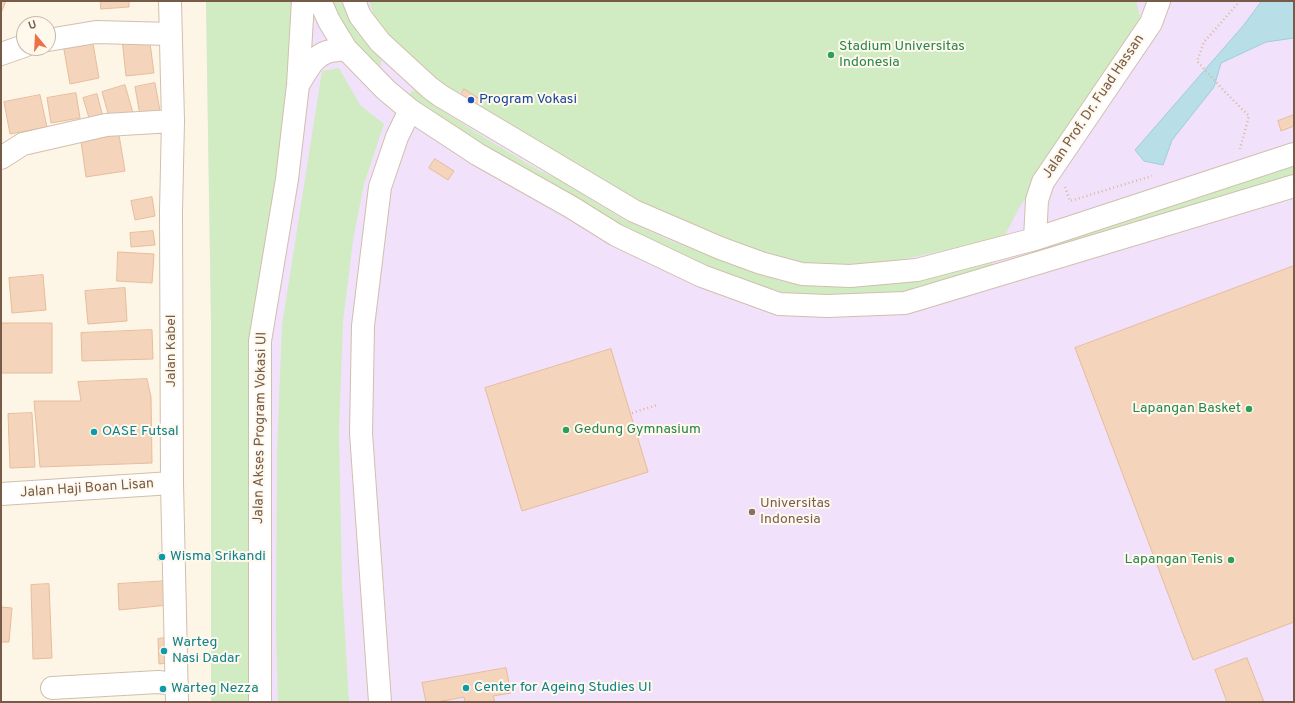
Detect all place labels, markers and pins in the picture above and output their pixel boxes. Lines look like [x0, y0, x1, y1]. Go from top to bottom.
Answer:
place label: Stadium Universitas Indonesia [839, 39, 965, 72]
marker: Stadium Universitas Indonesia [826, 50, 836, 60]
place label: Program Vokasi [479, 92, 577, 108]
marker: Program Vokasi [466, 95, 476, 105]
place label: Lapangan Basket [1132, 401, 1241, 417]
marker: Lapangan Basket [1244, 404, 1254, 414]
place label: Gedung Gymnasium [574, 422, 701, 438]
place label: OASE Futsal [102, 424, 179, 440]
marker: Gedung Gymnasium [561, 425, 571, 435]
marker: OASE Futsal [89, 427, 99, 437]
place label: Universitas Indonesia [760, 496, 830, 528]
marker: Universitas Indonesia [747, 507, 757, 517]
place label: Wisma Srikandi [170, 549, 266, 565]
marker: Wisma Srikandi [157, 552, 167, 562]
place label: Lapangan Tenis [1125, 552, 1223, 568]
marker: Lapangan Tenis [1226, 555, 1236, 565]
place label: Warteg Nasi Dadar [172, 635, 240, 668]
marker: Warteg Nasi Dadar [159, 646, 169, 656]
place label: Center for Ageing Studies UI [474, 680, 652, 696]
place label: Warteg Nezza [171, 681, 259, 697]
marker: Center for Ageing Studies UI [461, 683, 471, 693]
marker: Warteg Nezza [158, 684, 168, 694]

